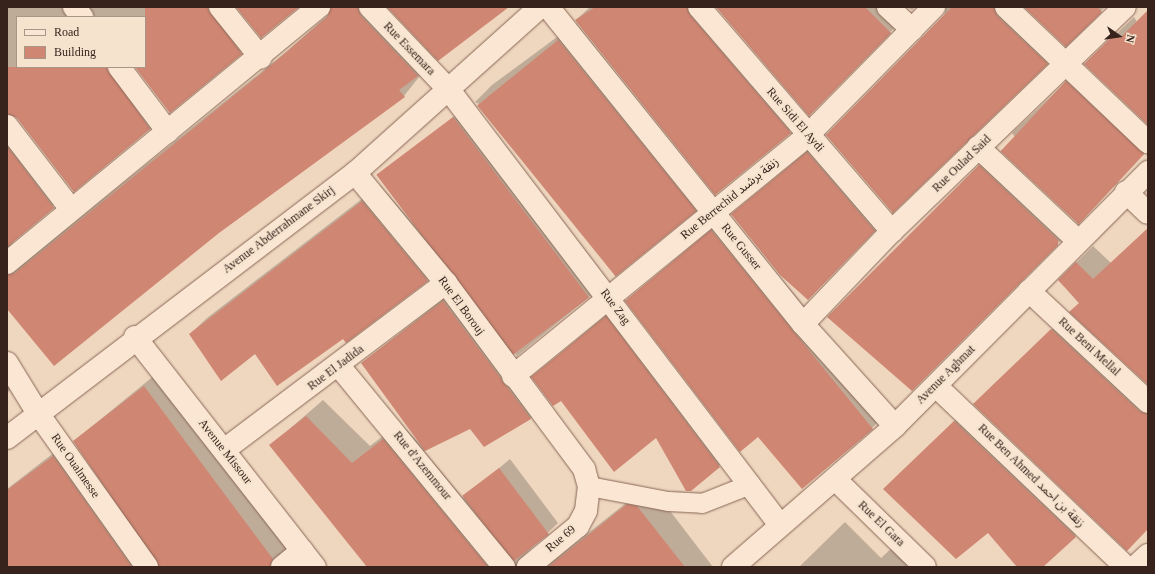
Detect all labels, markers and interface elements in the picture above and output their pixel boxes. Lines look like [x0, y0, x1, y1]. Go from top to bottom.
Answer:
legend [16, 16, 146, 68]
north arrow [1099, 16, 1139, 56]
street label: Rue Essemara [380, 19, 438, 79]
text: Road [54, 25, 79, 39]
text: N [1124, 33, 1137, 44]
text: Building [54, 45, 96, 59]
street label: Rue Sidi El Aydi [763, 85, 827, 155]
street label: Rue Oulad Said [930, 132, 994, 196]
street label: Rue Berrechid زنقة برشىد [678, 155, 782, 243]
street label: Avenue Abderrahmane Skirj [220, 183, 338, 277]
street label: Rue Gusser [718, 221, 764, 273]
street label: Rue El Borouj [435, 274, 487, 338]
street label: Rue Zag [597, 286, 633, 328]
street label: Rue Beni Mellal [1055, 315, 1123, 379]
street label: Rue El Jadida [305, 342, 367, 394]
street label: Avenue Aghmat [913, 342, 979, 408]
street label: Avenue Missour [195, 417, 255, 487]
street label: Rue Ben Ahmed زنقة بن احمد [974, 421, 1088, 531]
street label: Rue d'Azemmour [390, 429, 454, 503]
street label: Rue Oualmesse [48, 431, 102, 501]
street label: Rue El Gara [855, 498, 907, 550]
street label: Rue 69 [543, 522, 579, 556]

